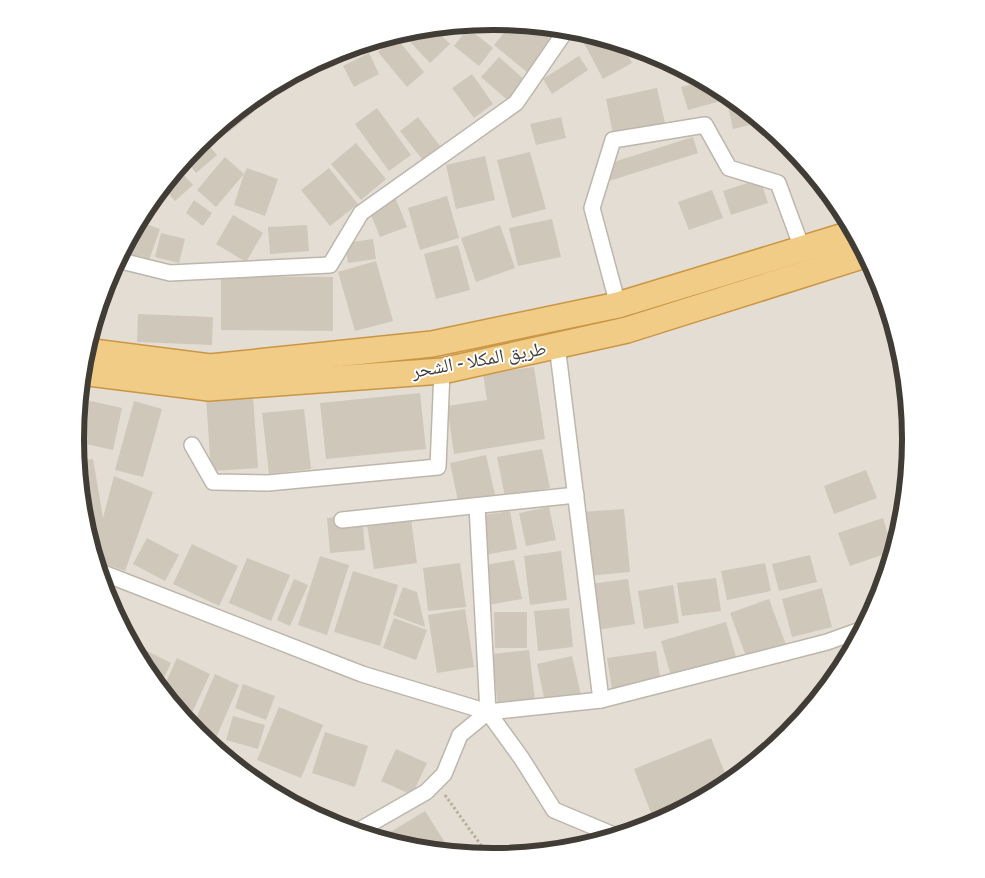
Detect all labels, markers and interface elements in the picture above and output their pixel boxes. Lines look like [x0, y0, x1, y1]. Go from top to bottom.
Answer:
street label: طريق المكلا - الشحر [409, 336, 548, 384]

